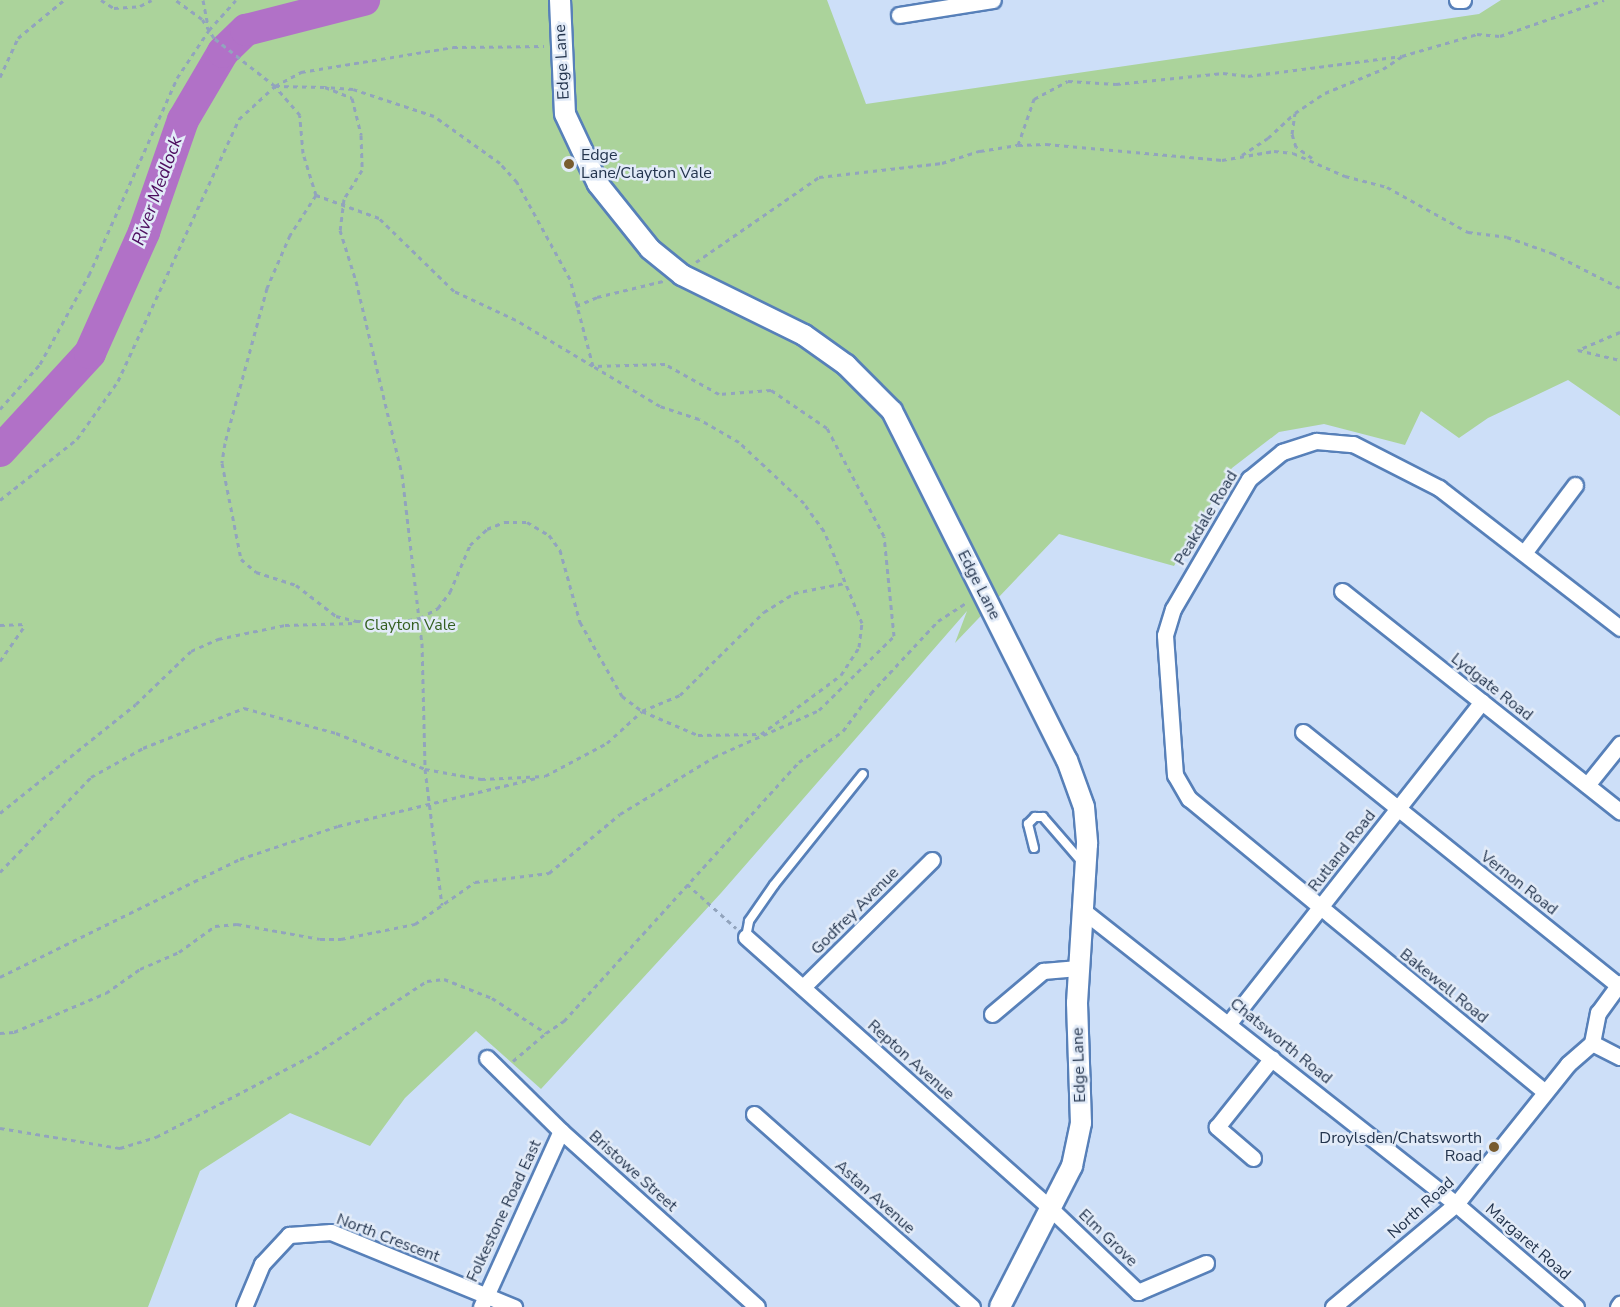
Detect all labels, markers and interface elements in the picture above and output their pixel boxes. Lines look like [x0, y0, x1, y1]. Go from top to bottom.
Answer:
street label: Edge Lane [550, 24, 574, 100]
water label: River Medlock [127, 134, 187, 248]
place label: Edge Lane/Clayton Vale [581, 145, 712, 183]
marker: Edge Lane/Clayton Vale [562, 157, 576, 171]
street label: Peakdale Road [1170, 467, 1242, 569]
street label: Edge Lane [953, 547, 1005, 623]
park label: Clayton Vale [364, 615, 456, 635]
street label: Lydgate Road [1447, 649, 1537, 725]
street label: Rutland Road [1304, 806, 1380, 896]
street label: Vernon Road [1477, 847, 1561, 919]
street label: Godfrey Avenue [807, 863, 903, 959]
street label: Bakewell Road [1396, 945, 1492, 1027]
street label: Chatsworth Road [1226, 994, 1336, 1088]
street label: Repton Avenue [864, 1016, 958, 1104]
street label: Edge Lane [1068, 1027, 1090, 1103]
street label: Bristowe Street [585, 1126, 681, 1216]
place label: Droylsden/Chatsworth Road [1319, 1128, 1482, 1166]
street label: Folkestone Road East [463, 1137, 545, 1285]
marker: Droylsden/Chatsworth Road [1487, 1140, 1501, 1154]
street label: Astan Avenue [831, 1156, 919, 1238]
street label: North Road [1384, 1173, 1458, 1243]
street label: Margaret Road [1481, 1200, 1575, 1284]
street label: Elm Grove [1075, 1205, 1141, 1271]
street label: North Crescent [334, 1210, 442, 1266]

